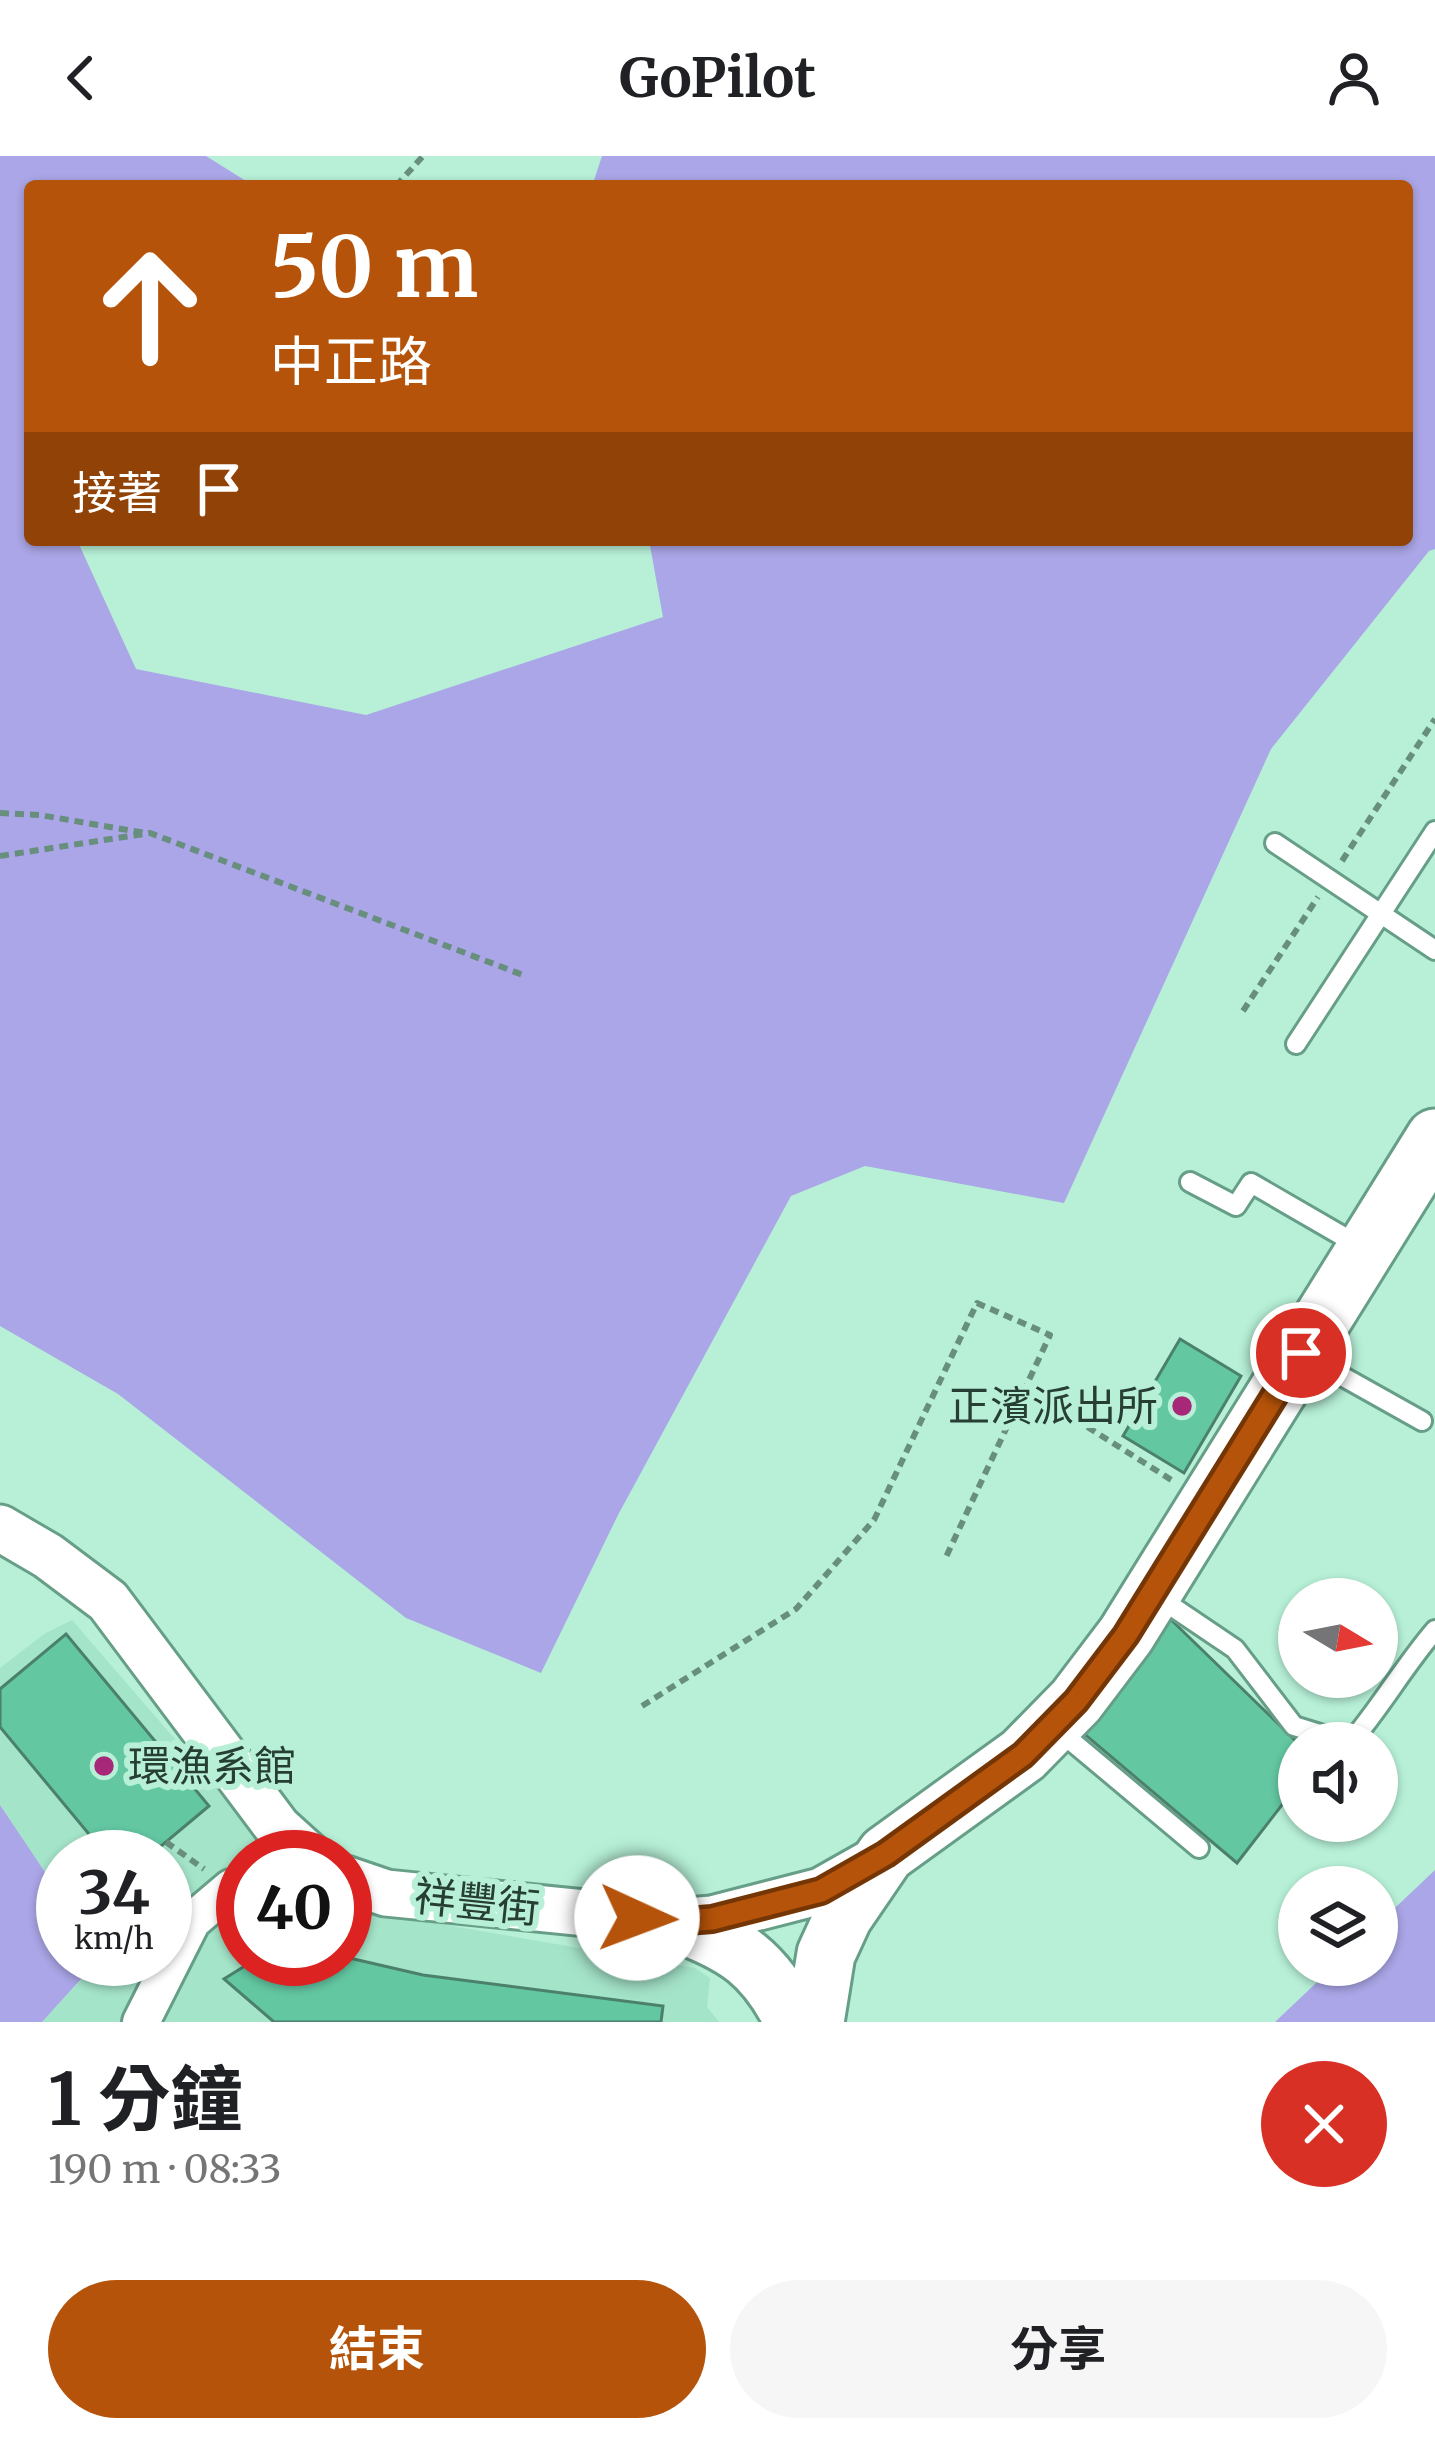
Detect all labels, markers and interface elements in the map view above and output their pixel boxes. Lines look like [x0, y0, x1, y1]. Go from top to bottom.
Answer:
text: GoPilot [619, 44, 816, 112]
icon: back [48, 45, 114, 111]
icon: person [1321, 45, 1387, 111]
text: 50 m [270, 214, 478, 320]
icon: ahead [72, 228, 228, 384]
text: 中正路 [270, 328, 432, 396]
icon: arrive [186, 456, 252, 522]
text: 接著 [72, 465, 162, 521]
pin [1250, 1302, 1352, 1404]
icon: arrive [1268, 1320, 1334, 1386]
place label: 正濱派出所 [948, 1380, 1158, 1432]
marker: 正濱派出所 [1169, 1393, 1195, 1419]
north arrow [1278, 1578, 1398, 1698]
map controls [1278, 1578, 1398, 1986]
button: sound [1278, 1722, 1398, 1842]
place label: 環漁系館 [128, 1740, 296, 1792]
marker: 環漁系館 [91, 1753, 117, 1779]
speed limit sign: 40 [216, 1830, 372, 1986]
text: 34 [78, 1855, 150, 1930]
position arrow [574, 1855, 700, 1981]
button: layers [1278, 1866, 1398, 1986]
street label: 祥豐街 [412, 1870, 542, 1934]
text: km/h [74, 1919, 154, 1957]
text: 1 分鐘 [48, 2054, 242, 2145]
button: close [1261, 2061, 1387, 2187]
text: 190 m · 08:33 [48, 2145, 281, 2194]
button: 結束 [48, 2280, 706, 2418]
button: 分享 [730, 2280, 1387, 2418]

